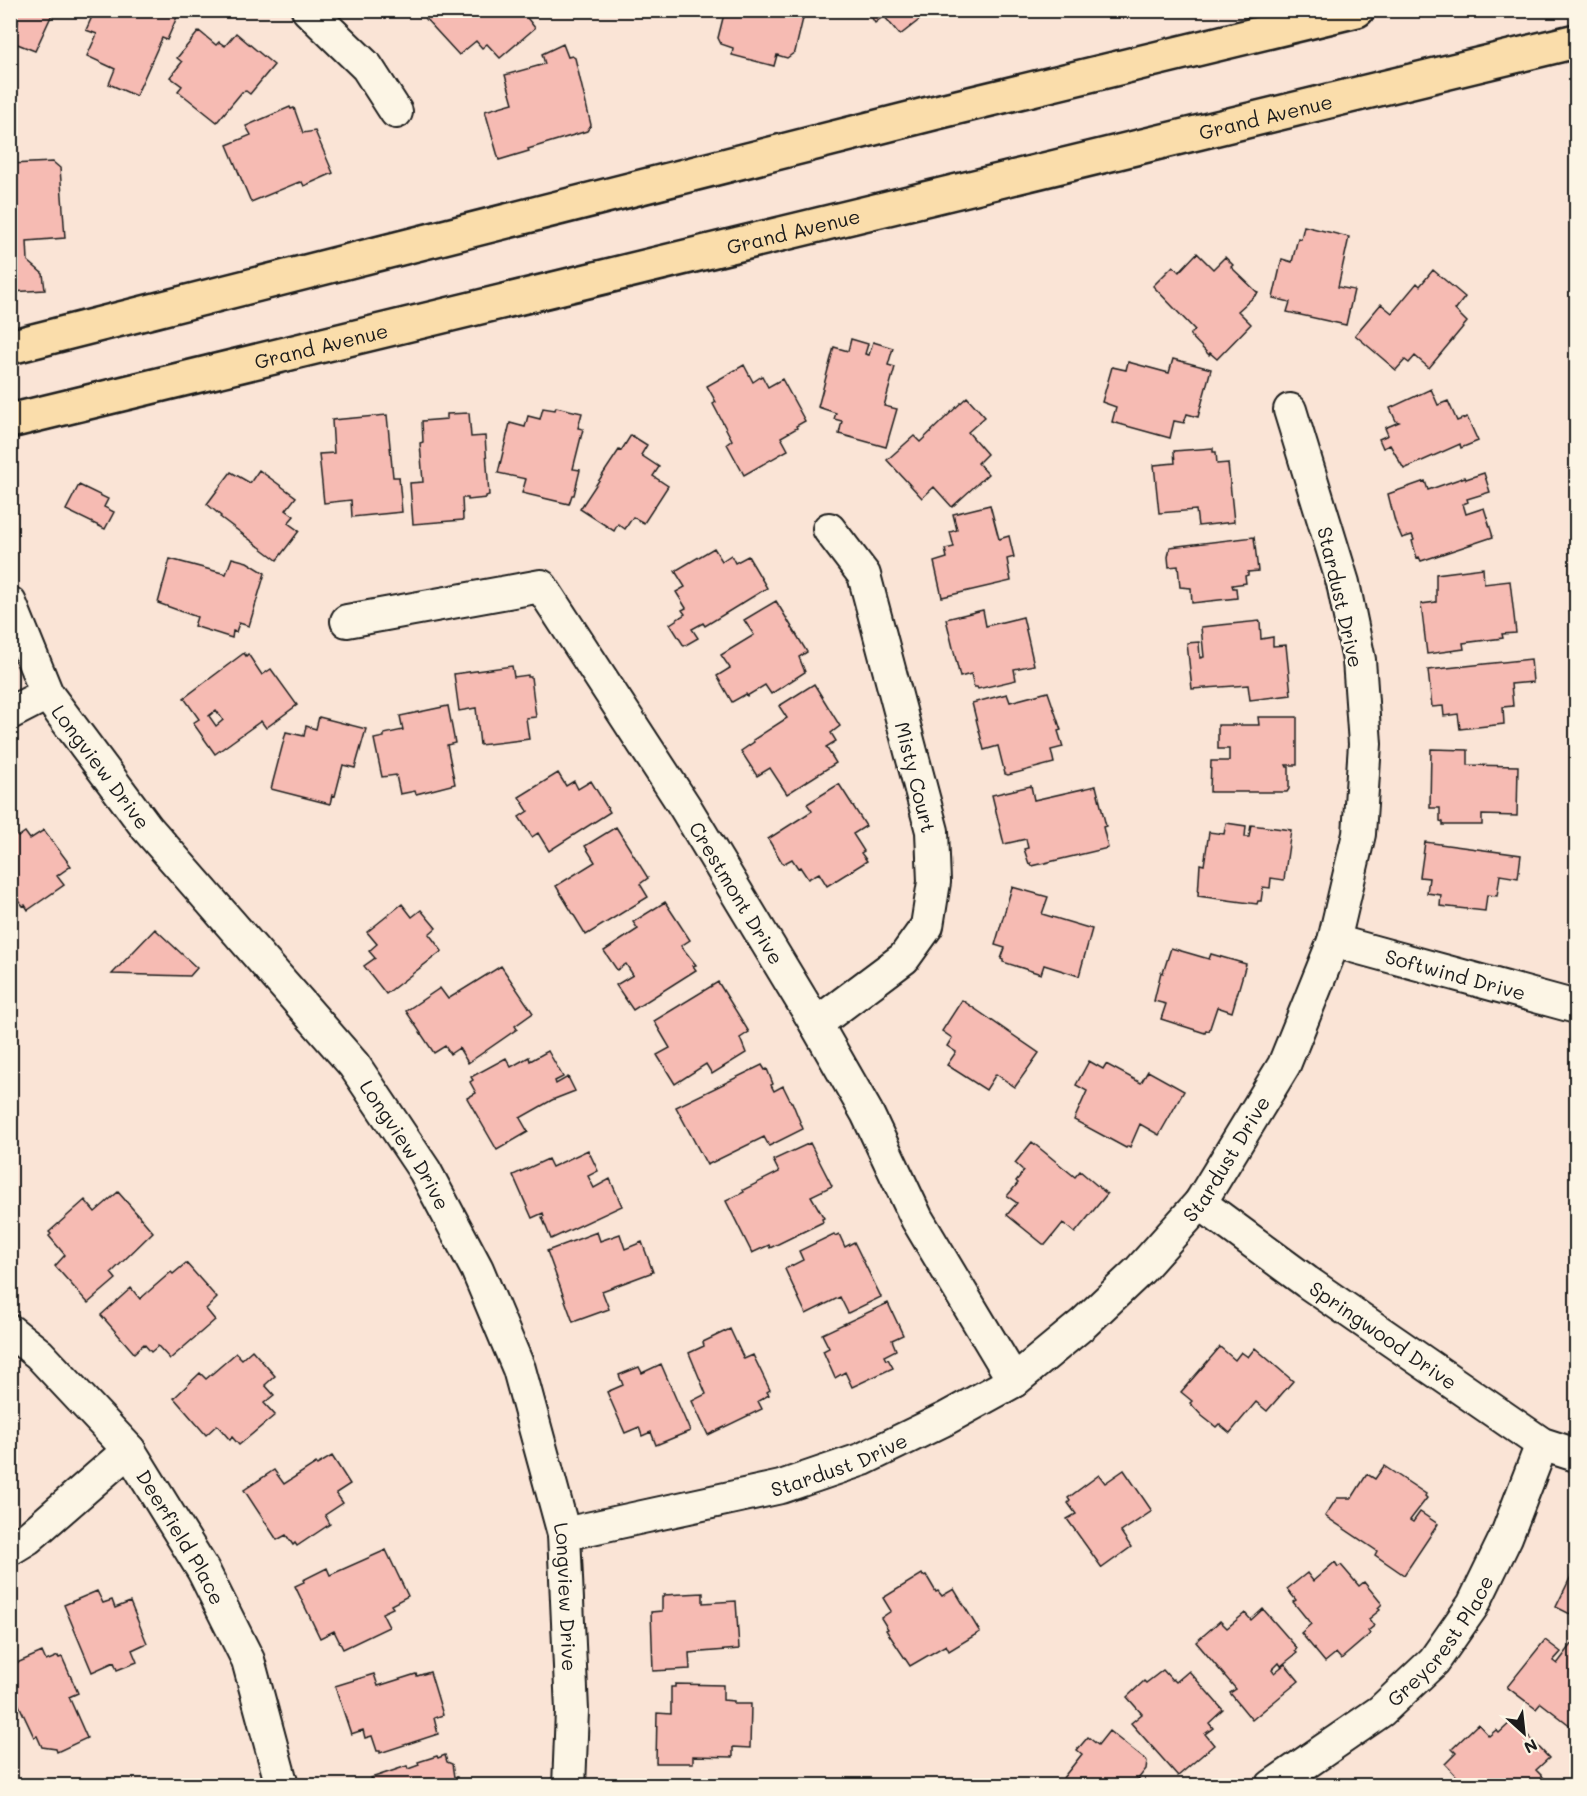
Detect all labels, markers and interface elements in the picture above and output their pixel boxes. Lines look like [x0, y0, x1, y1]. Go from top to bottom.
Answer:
street label: Grand Avenue [1196, 88, 1335, 145]
street label: Grand Avenue [724, 202, 863, 260]
street label: Grand Avenue [251, 317, 391, 374]
street label: Stardust Drive [1312, 524, 1370, 670]
street label: Longview Drive [46, 699, 156, 834]
street label: Misty Court [890, 719, 942, 835]
street label: Crestmont Drive [684, 816, 790, 969]
street label: Softwind Drive [1382, 943, 1529, 1006]
street label: Longview Drive [355, 1075, 456, 1214]
street label: Stardust Drive [1177, 1091, 1275, 1227]
street label: Springwood Drive [1305, 1275, 1462, 1395]
street label: Stardust Drive [768, 1427, 911, 1502]
street label: Deerfield Place [131, 1464, 231, 1609]
street label: Longview Drive [548, 1519, 583, 1672]
street label: Greycrest Place [1381, 1571, 1499, 1712]
north arrow [1494, 1703, 1554, 1763]
text: N [1521, 1735, 1541, 1759]

